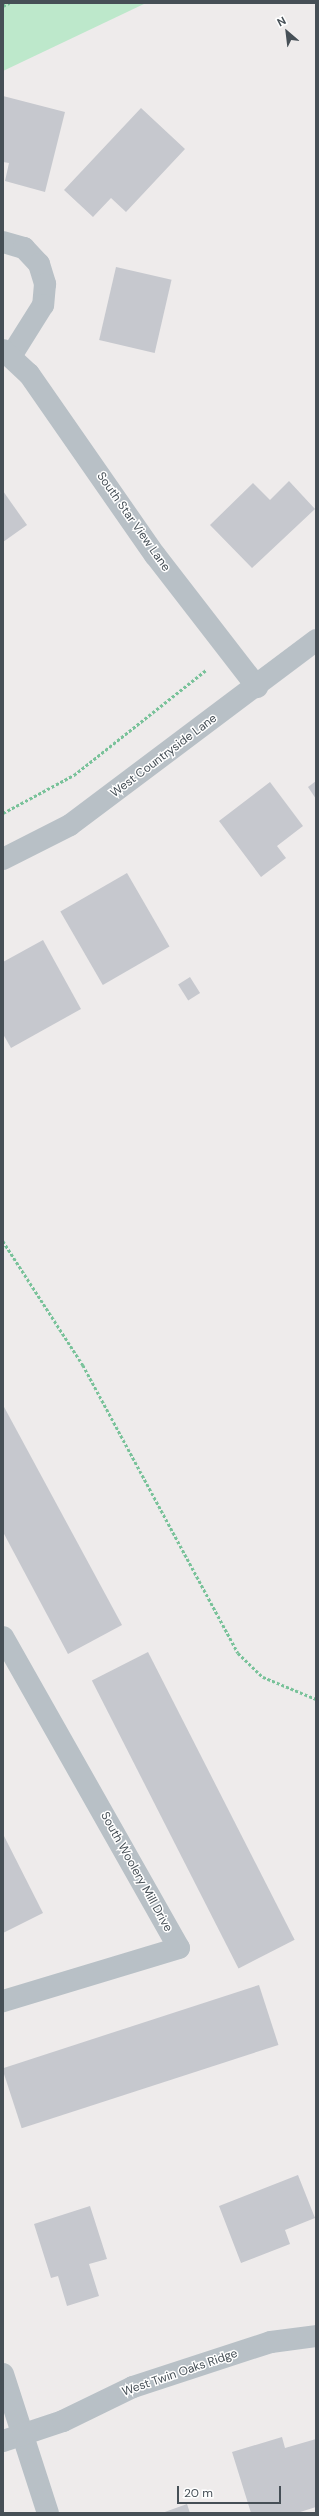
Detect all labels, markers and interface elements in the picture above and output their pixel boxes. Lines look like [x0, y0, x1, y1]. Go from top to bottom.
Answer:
north arrow [267, 12, 307, 52]
text: N [275, 13, 288, 29]
street label: South Star View Lane [93, 470, 173, 574]
street label: West Countryside Lane [108, 711, 220, 801]
street label: South Woolery Mill Drive [97, 1810, 175, 1934]
street label: West Twin Oaks Ridge [120, 2346, 240, 2400]
scale bar [179, 2478, 283, 2504]
text: 20 m [184, 2485, 213, 2501]

